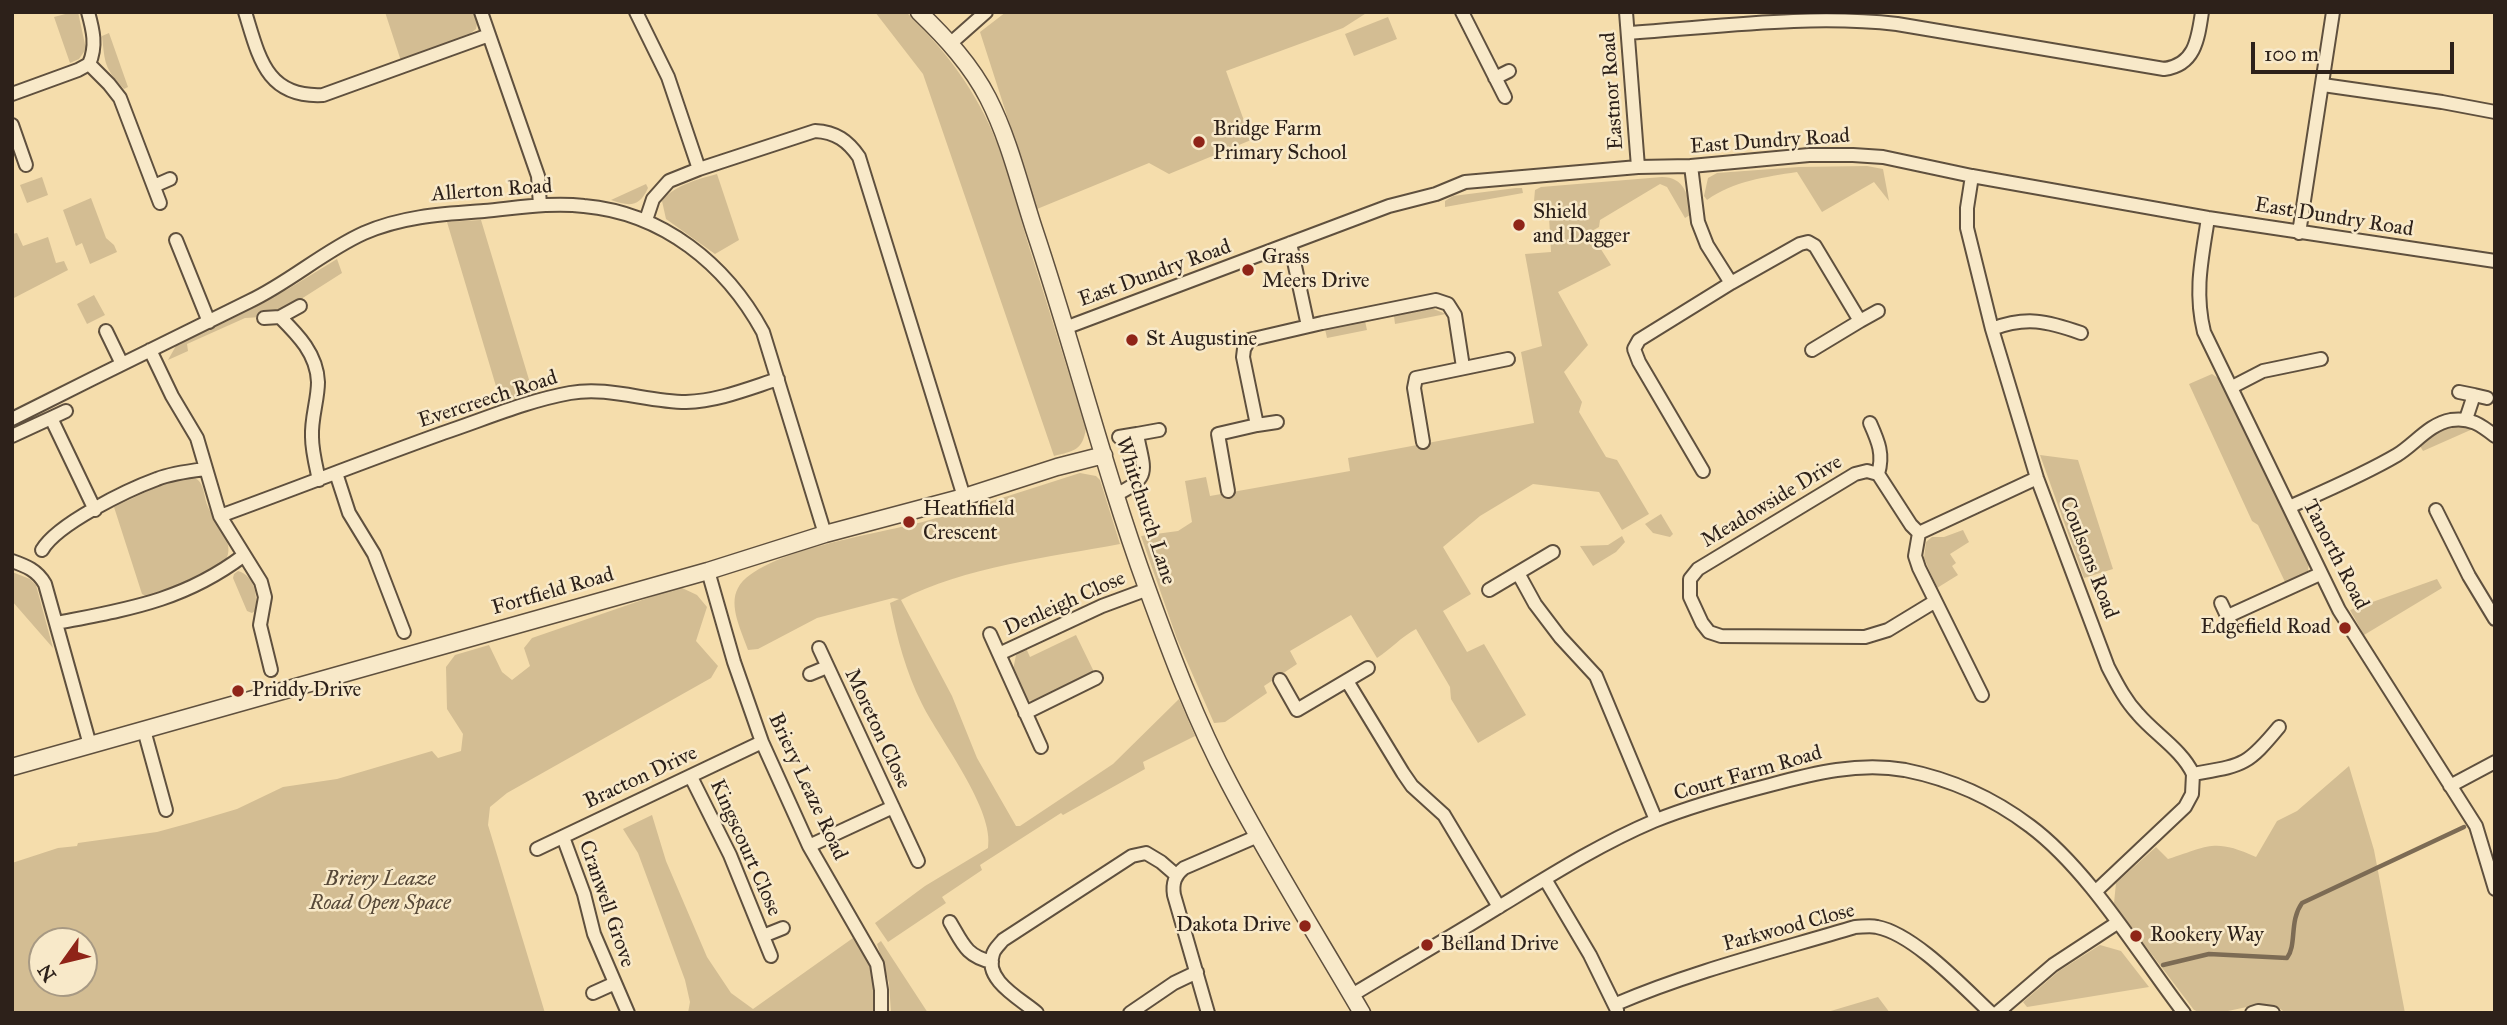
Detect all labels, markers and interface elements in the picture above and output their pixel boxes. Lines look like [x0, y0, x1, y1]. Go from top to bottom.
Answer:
scale bar [2255, 28, 2458, 72]
street label: Eastnor Road [1596, 31, 1630, 151]
text: 100 m [2264, 41, 2319, 67]
place label: Bridge Farm Primary School [1213, 117, 1347, 167]
street label: East Dundry Road [1689, 124, 1851, 160]
marker: Bridge Farm Primary School [1191, 134, 1207, 150]
street label: Allerton Road [431, 174, 553, 208]
street label: East Dundry Road [2253, 193, 2415, 243]
place label: Shield and Dagger [1533, 200, 1630, 250]
marker: Shield and Dagger [1511, 217, 1527, 233]
street label: East Dundry Road [1075, 235, 1235, 313]
place label: Grass Meers Drive [1262, 245, 1370, 295]
marker: Grass Meers Drive [1240, 262, 1256, 278]
place label: St Augustine [1146, 327, 1257, 353]
marker: St Augustine [1124, 332, 1140, 348]
street label: Evercreech Road [415, 366, 561, 434]
street label: Whitchurch Lane [1109, 434, 1181, 588]
street label: Meadowside Drive [1697, 450, 1847, 554]
street label: Coulsons Road [2053, 493, 2123, 623]
street label: Tanorth Road [2296, 496, 2374, 614]
place label: Heathfield Crescent [923, 497, 1015, 547]
marker: Heathfield Crescent [901, 514, 917, 530]
street label: Fortfield Road [489, 563, 617, 621]
street label: Denleigh Close [1001, 566, 1129, 642]
place label: Edgefield Road [2201, 615, 2331, 641]
marker: Edgefield Road [2337, 620, 2353, 636]
street label: Moreton Close [838, 665, 916, 793]
place label: Priddy Drive [252, 678, 361, 704]
marker: Priddy Drive [230, 683, 246, 699]
street label: Briery Leaze Road [762, 710, 852, 864]
street label: Bracton Drive [580, 741, 702, 815]
street label: Court Farm Road [1671, 741, 1825, 807]
street label: Kingscourt Close [704, 776, 786, 920]
street label: Cranwell Grove [572, 837, 640, 971]
park label: Briery Leaze Road Open Space [309, 867, 451, 917]
street label: Parkwood Close [1720, 898, 1858, 958]
place label: Dakota Drive [1176, 913, 1291, 939]
marker: Dakota Drive [1297, 918, 1313, 934]
place label: Rookery Way [2150, 923, 2264, 949]
north arrow [28, 927, 98, 997]
marker: Rookery Way [2128, 928, 2144, 944]
place label: Belland Drive [1441, 932, 1559, 958]
marker: Belland Drive [1419, 937, 1435, 953]
text: N [33, 960, 61, 986]

